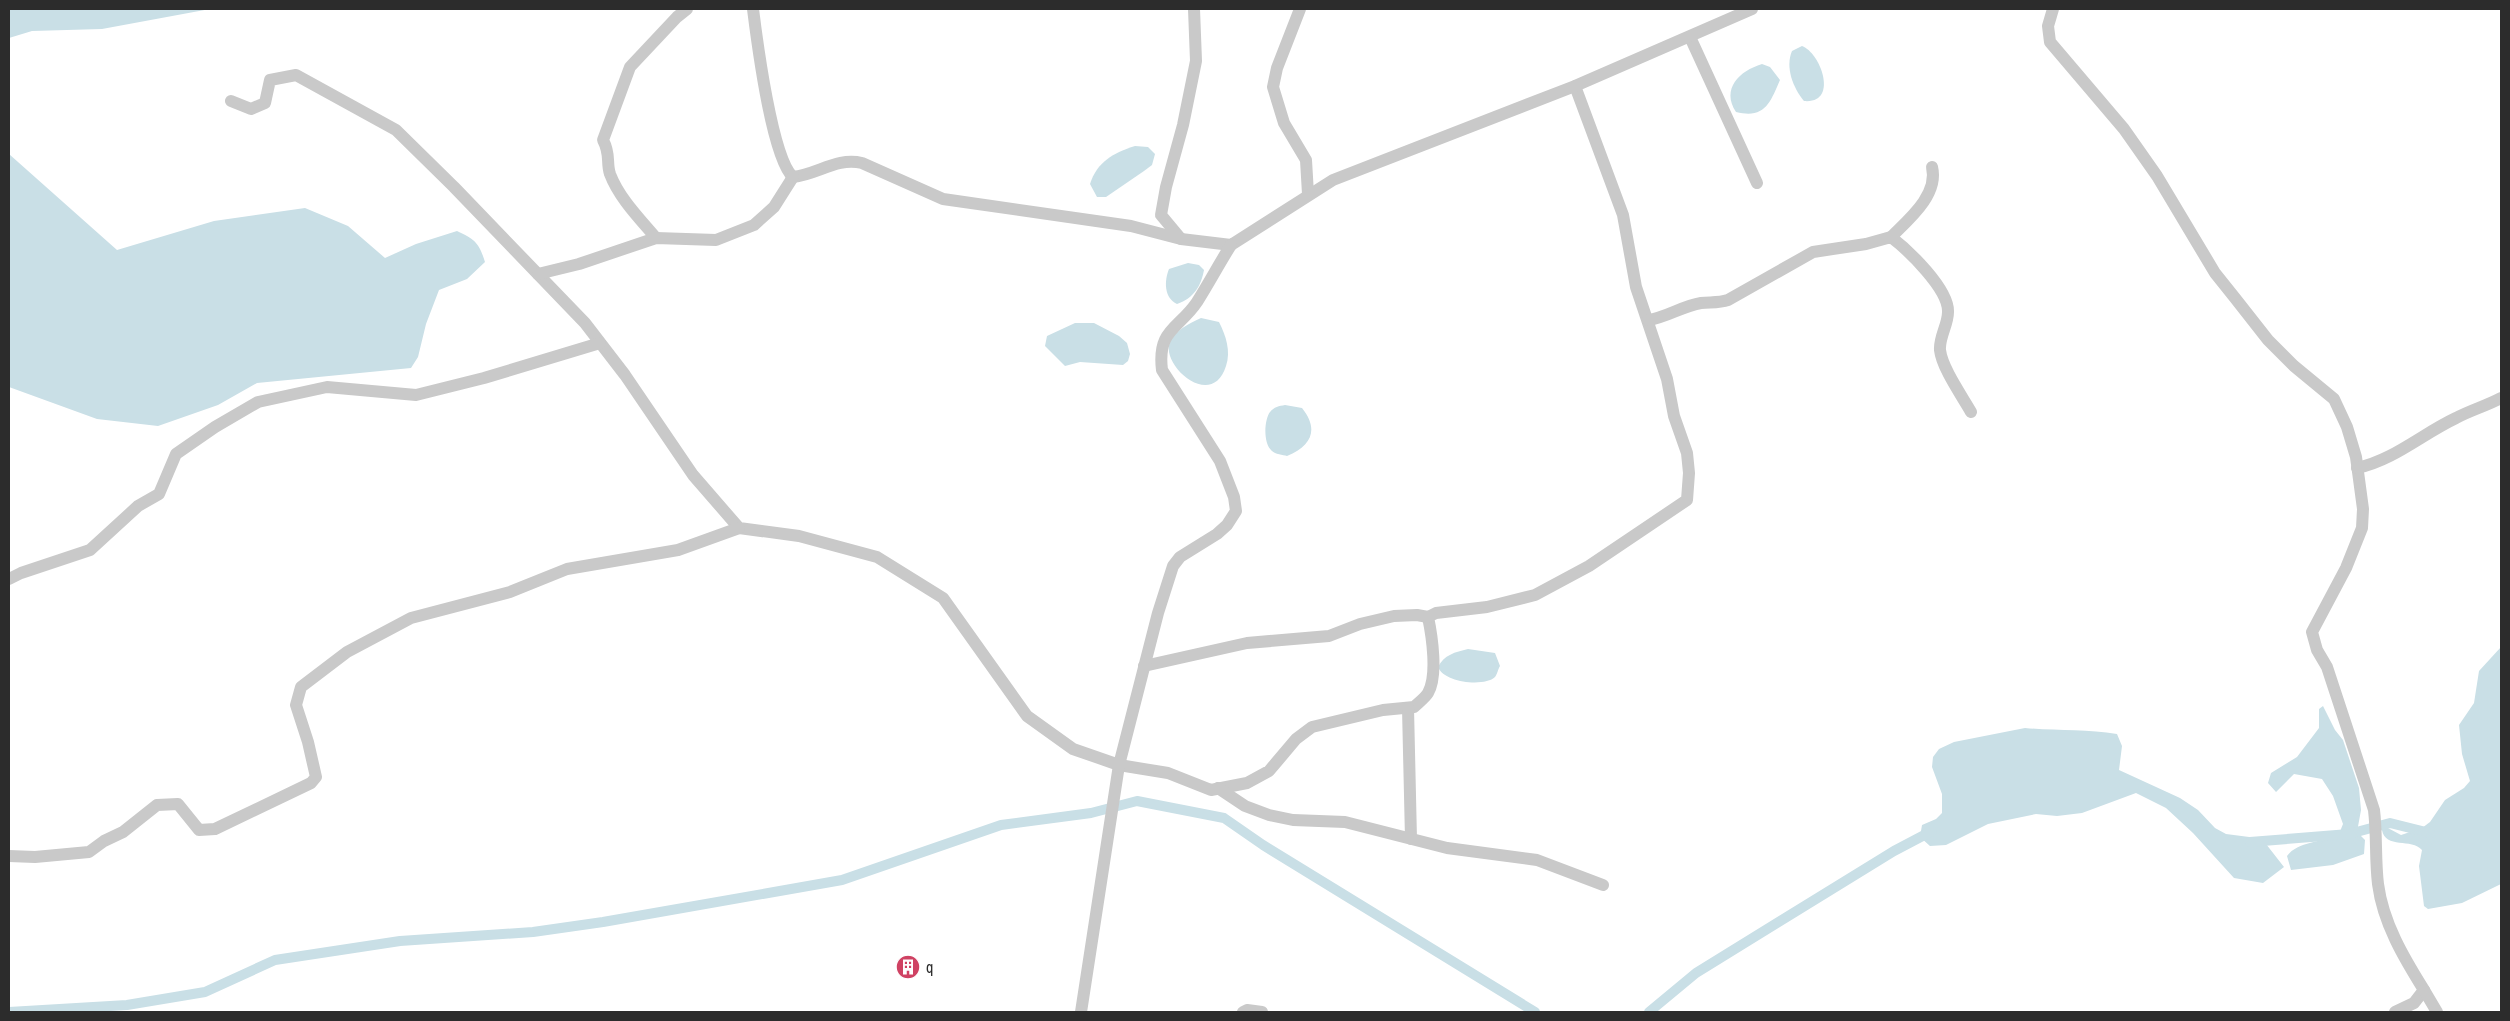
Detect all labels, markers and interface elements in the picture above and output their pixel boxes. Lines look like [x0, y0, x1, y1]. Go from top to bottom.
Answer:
building icon: q [895, 954, 921, 980]
place label: q [926, 956, 933, 978]

